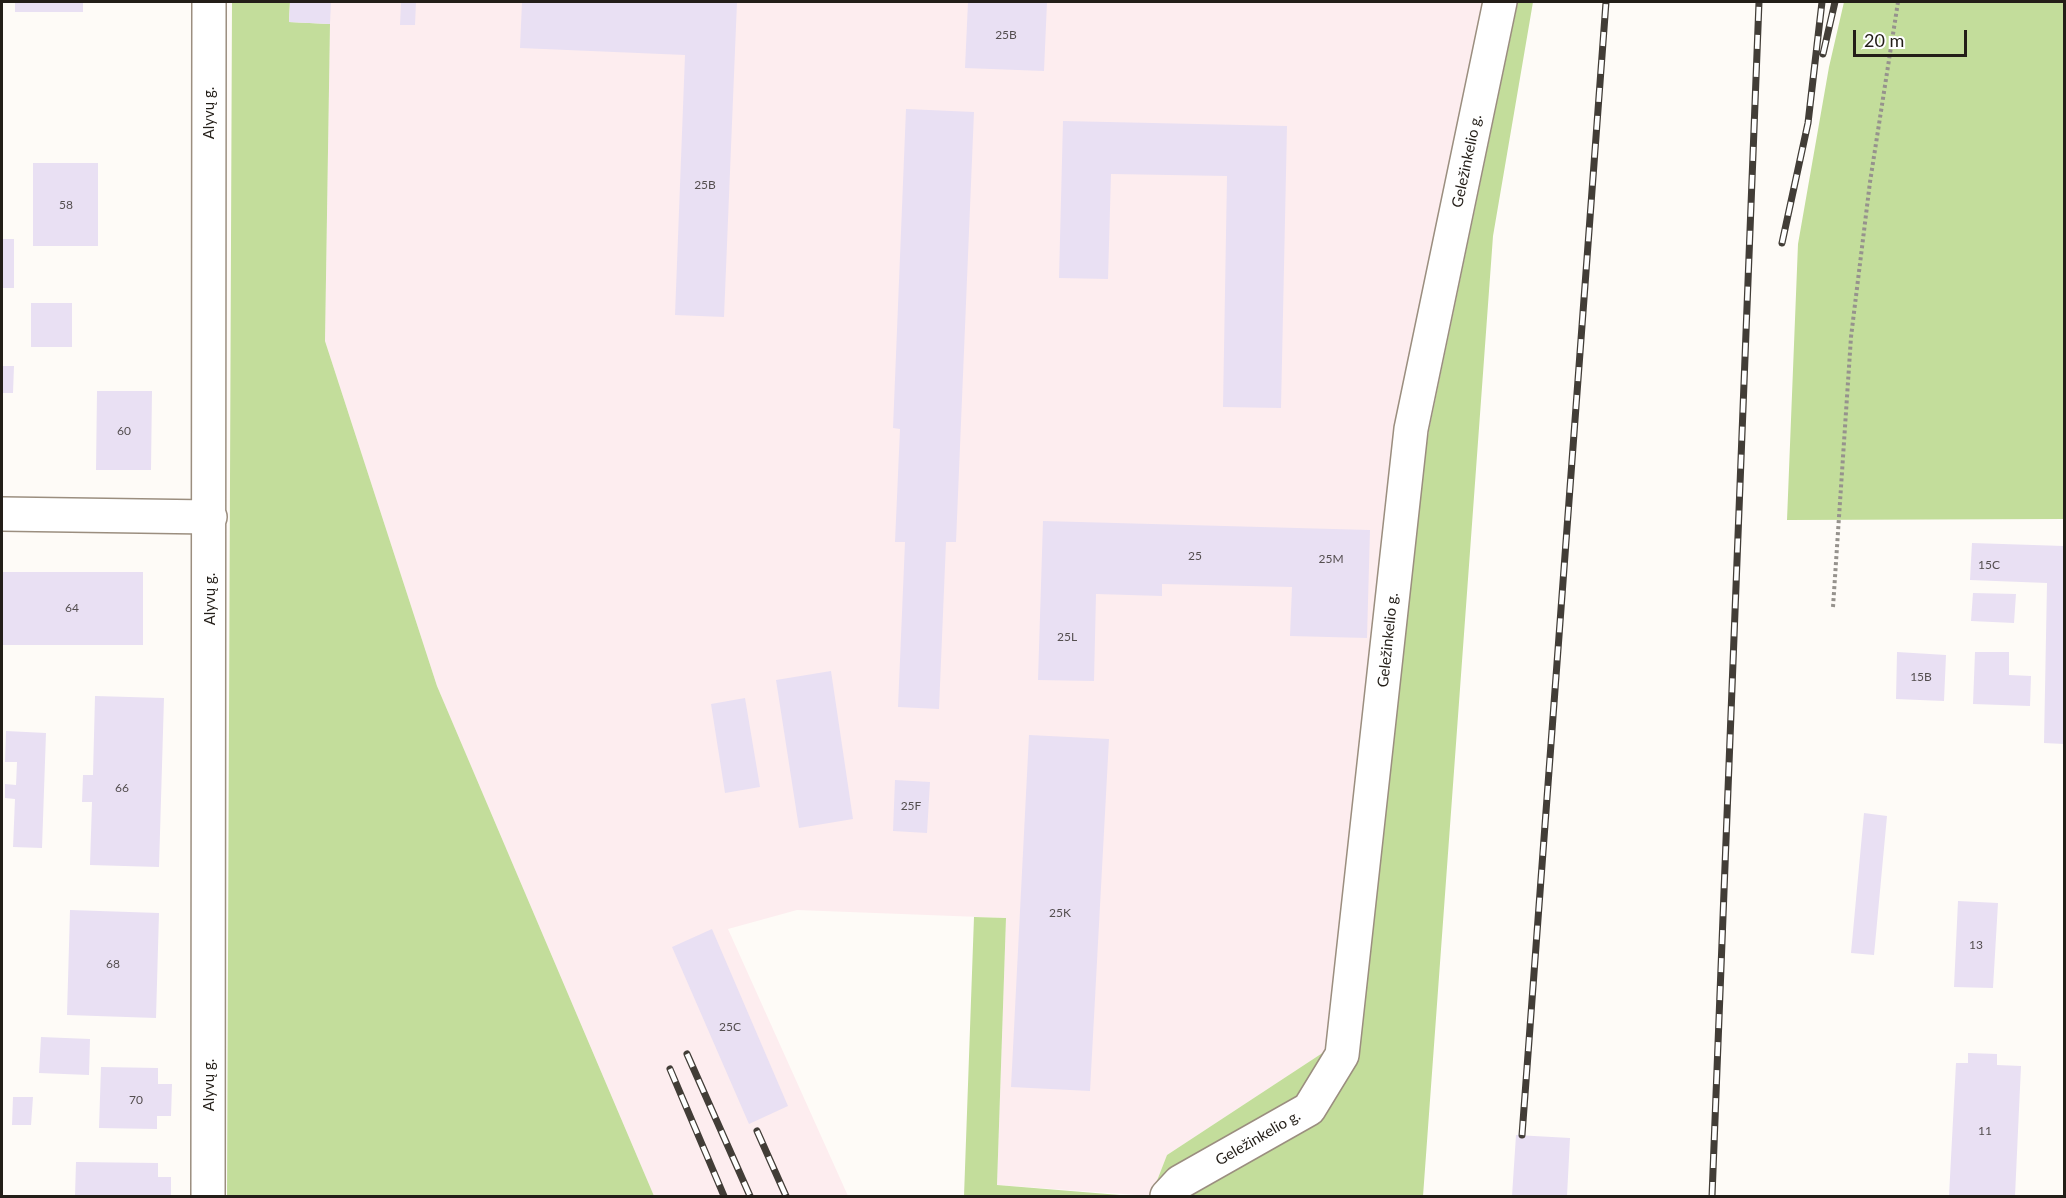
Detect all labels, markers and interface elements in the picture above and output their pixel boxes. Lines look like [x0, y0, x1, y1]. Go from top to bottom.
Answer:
scale bar [1856, 18, 1970, 56]
house number: 25B [995, 28, 1017, 42]
text: 20 m [1864, 29, 1904, 51]
street label: Alyvų g. [200, 87, 218, 139]
street label: Geležinkelio g. [1448, 113, 1486, 209]
house number: 25B [694, 178, 716, 192]
house number: 58 [59, 198, 73, 212]
house number: 60 [117, 424, 131, 438]
house number: 25 [1188, 549, 1202, 563]
house number: 25M [1318, 552, 1344, 566]
house number: 15C [1978, 558, 2000, 572]
street label: Alyvų g. [201, 573, 219, 625]
street label: Geležinkelio g. [1374, 592, 1402, 688]
house number: 64 [65, 601, 79, 615]
house number: 25L [1057, 630, 1077, 644]
house number: 15B [1910, 670, 1932, 684]
house number: 66 [115, 781, 129, 795]
house number: 25F [901, 799, 921, 813]
house number: 25K [1049, 906, 1071, 920]
house number: 13 [1969, 938, 1983, 952]
house number: 68 [106, 957, 120, 971]
house number: 25C [719, 1020, 741, 1034]
street label: Alyvų g. [200, 1059, 218, 1111]
house number: 70 [129, 1093, 143, 1107]
street label: Geležinkelio g. [1212, 1106, 1304, 1170]
house number: 11 [1978, 1124, 1992, 1138]

